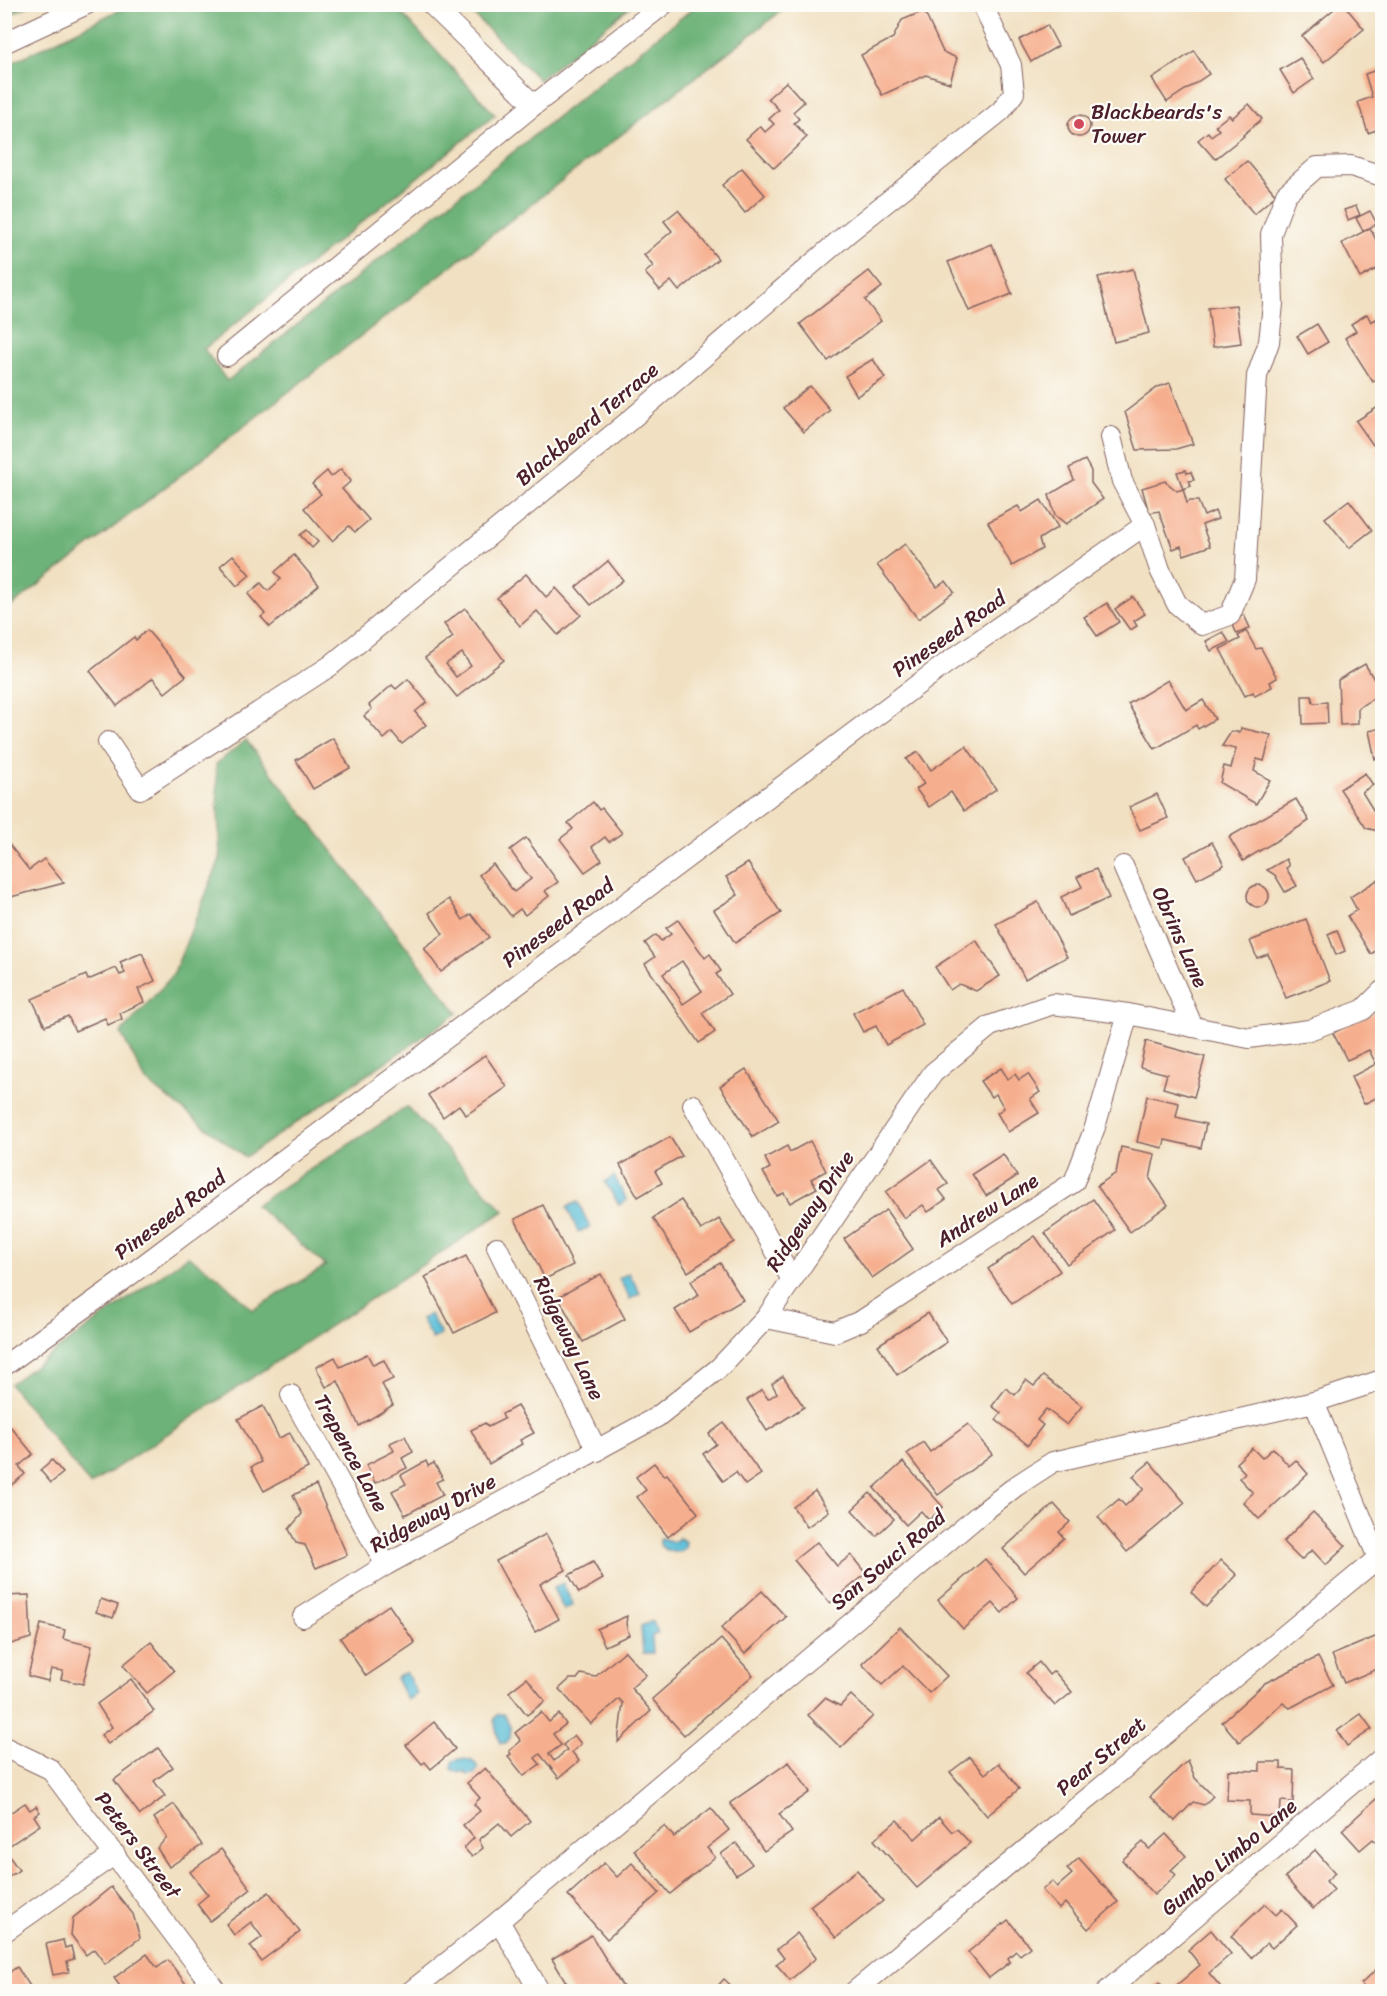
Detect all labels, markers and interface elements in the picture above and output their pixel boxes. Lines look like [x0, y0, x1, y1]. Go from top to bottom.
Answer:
place label: Blackbeards's Tower [1091, 93, 1222, 155]
marker: Blackbeards's Tower [1072, 117, 1086, 131]
street label: Blackbeard Terrace [506, 352, 668, 496]
street label: Pineseed Road [884, 579, 1016, 688]
street label: Pineseed Road [494, 867, 624, 978]
street label: Obrins Lane [1141, 880, 1219, 994]
street label: Ridgeway Drive [755, 1142, 865, 1280]
street label: Pineseed Road [106, 1159, 236, 1270]
street label: Andrew Lane [927, 1162, 1047, 1258]
street label: Ridgeway Lane [522, 1269, 616, 1407]
street label: Trepence Lane [303, 1387, 399, 1520]
street label: Ridgeway Drive [363, 1462, 504, 1564]
street label: San Souci Road [821, 1499, 956, 1620]
street label: Pear Street [1047, 1706, 1155, 1806]
street label: Peters Street [85, 1783, 192, 1908]
street label: Gumbo Limbo Lane [1152, 1788, 1306, 1926]

